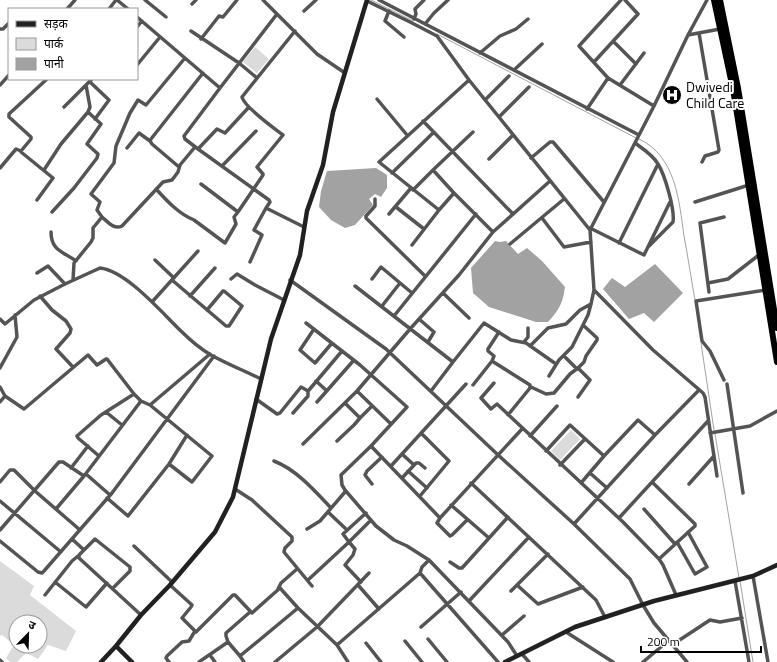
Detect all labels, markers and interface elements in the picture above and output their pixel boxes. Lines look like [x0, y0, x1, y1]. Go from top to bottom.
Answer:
legend [8, 8, 138, 80]
text: सड़क [44, 14, 69, 33]
text: पार्क [44, 34, 64, 53]
text: पानी [44, 54, 65, 73]
place label: Dwivedi Child Care [686, 76, 744, 113]
hospital icon: Dwivedi Child Care [661, 84, 683, 106]
north arrow [8, 614, 48, 654]
text: उ [26, 616, 39, 634]
scale bar [641, 628, 761, 654]
text: 200 m [647, 632, 680, 651]

